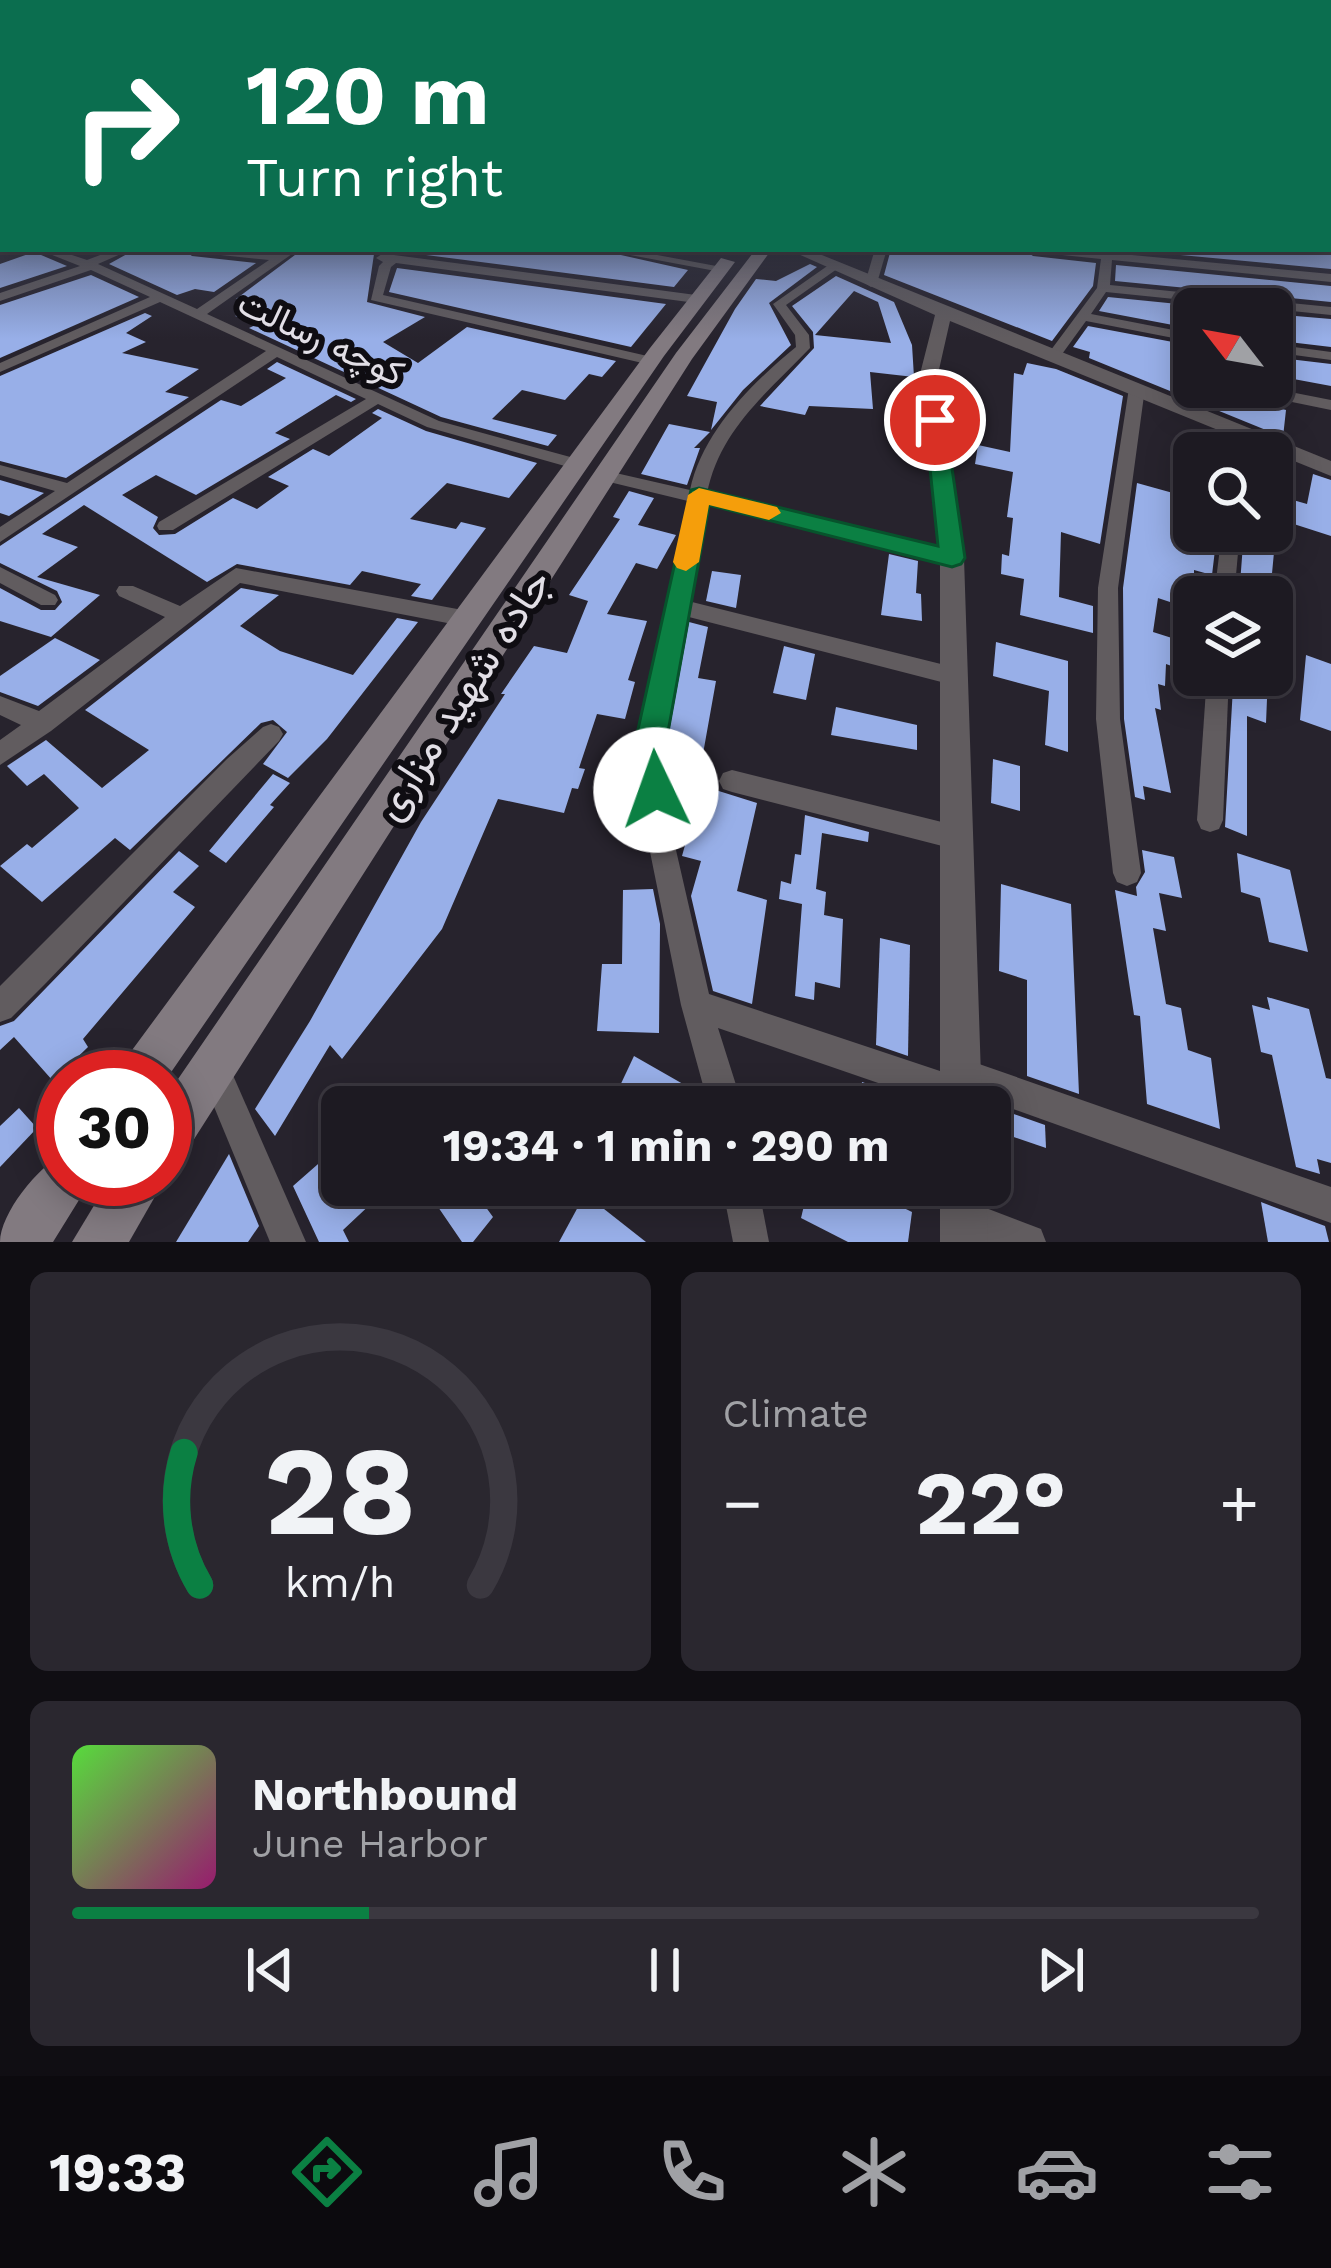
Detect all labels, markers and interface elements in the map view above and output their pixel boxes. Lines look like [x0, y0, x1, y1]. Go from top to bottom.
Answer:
text: 120 m [246, 46, 489, 144]
icon: right [48, 48, 204, 204]
text: Turn right [246, 146, 503, 209]
street label: کوچه رسالت [230, 281, 411, 397]
north arrow [1173, 288, 1293, 408]
map controls [1173, 288, 1293, 696]
pin [884, 369, 986, 471]
icon: arrive [902, 387, 968, 453]
button: search [1173, 432, 1293, 552]
street label: جاده شهید مزاری [363, 560, 563, 829]
button: layers [1173, 576, 1293, 696]
position arrow [593, 727, 719, 853]
speed limit sign: 30 [36, 1050, 192, 1206]
text: 19:34 · 1 min · 290 m [443, 1119, 889, 1172]
text: Climate [723, 1391, 869, 1436]
text: 28 [264, 1418, 417, 1564]
text: 22° [915, 1450, 1067, 1556]
text: − [723, 1465, 762, 1542]
text: + [1219, 1465, 1259, 1542]
text: km/h [285, 1556, 395, 1606]
text: Northbound [252, 1768, 518, 1821]
text: June Harbor [252, 1821, 488, 1866]
icon: previous [237, 1937, 303, 2003]
icon: pause [632, 1937, 698, 2003]
icon: next [1028, 1937, 1094, 2003]
icon: directions [285, 2130, 369, 2214]
icon: music [467, 2130, 551, 2214]
icon: phone [650, 2130, 734, 2214]
icon: climate [832, 2130, 916, 2214]
icon: car [1015, 2130, 1099, 2214]
icon: filters [1198, 2130, 1282, 2214]
text: 19:33 [49, 2141, 186, 2204]

